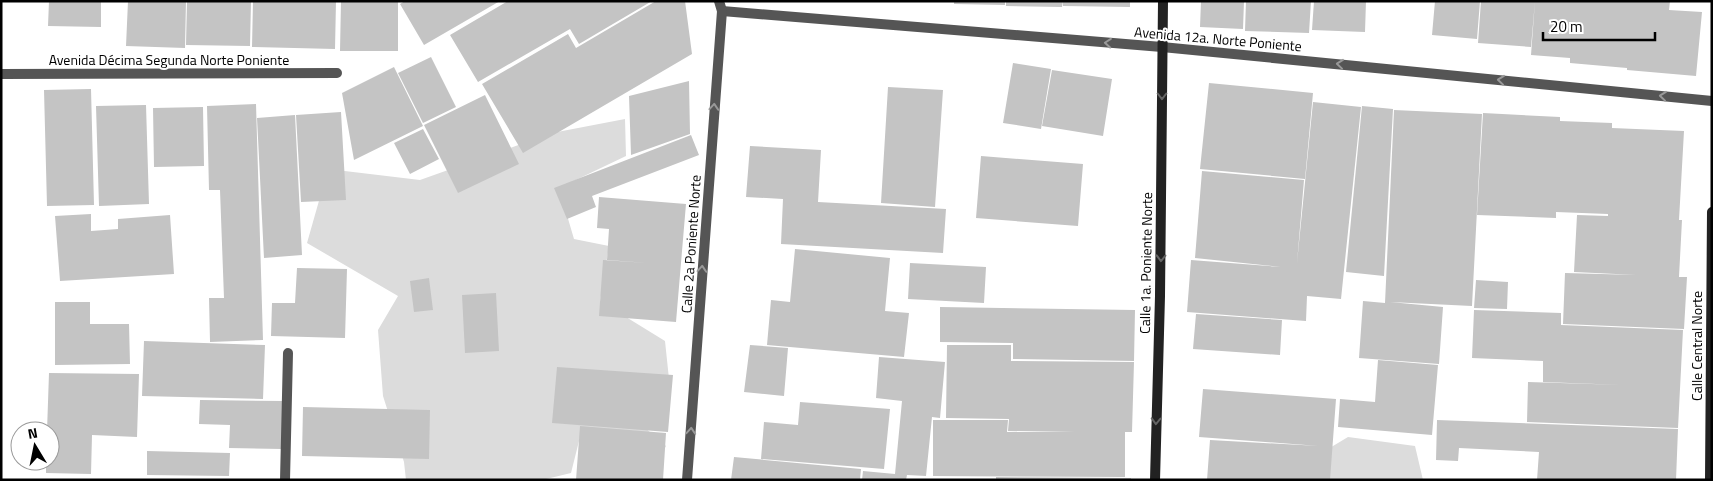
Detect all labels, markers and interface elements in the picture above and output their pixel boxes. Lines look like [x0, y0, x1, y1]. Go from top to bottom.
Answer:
scale bar [1543, 10, 1656, 42]
text: 20 m [1550, 15, 1583, 38]
street label: Avenida 12a. Norte Poniente [1133, 21, 1303, 56]
one-way arrow [1104, 37, 1112, 48]
street label: Avenida Décima Segunda Norte Poniente [49, 49, 289, 70]
one-way arrow [1335, 59, 1343, 70]
one-way arrow [1497, 75, 1505, 86]
one-way arrow [1659, 91, 1667, 102]
one-way arrow [1157, 92, 1167, 100]
one-way arrow [709, 103, 720, 111]
street label: Calle 2a Poniente Norte [675, 174, 706, 314]
street label: Calle 1a. Poniente Norte [1134, 192, 1157, 334]
one-way arrow [1155, 254, 1166, 262]
one-way arrow [697, 265, 708, 273]
street label: Calle Central Norte [1686, 291, 1707, 401]
one-way arrow [1151, 417, 1162, 425]
north arrow [10, 421, 60, 471]
text: N [26, 422, 39, 444]
one-way arrow [685, 427, 696, 435]

